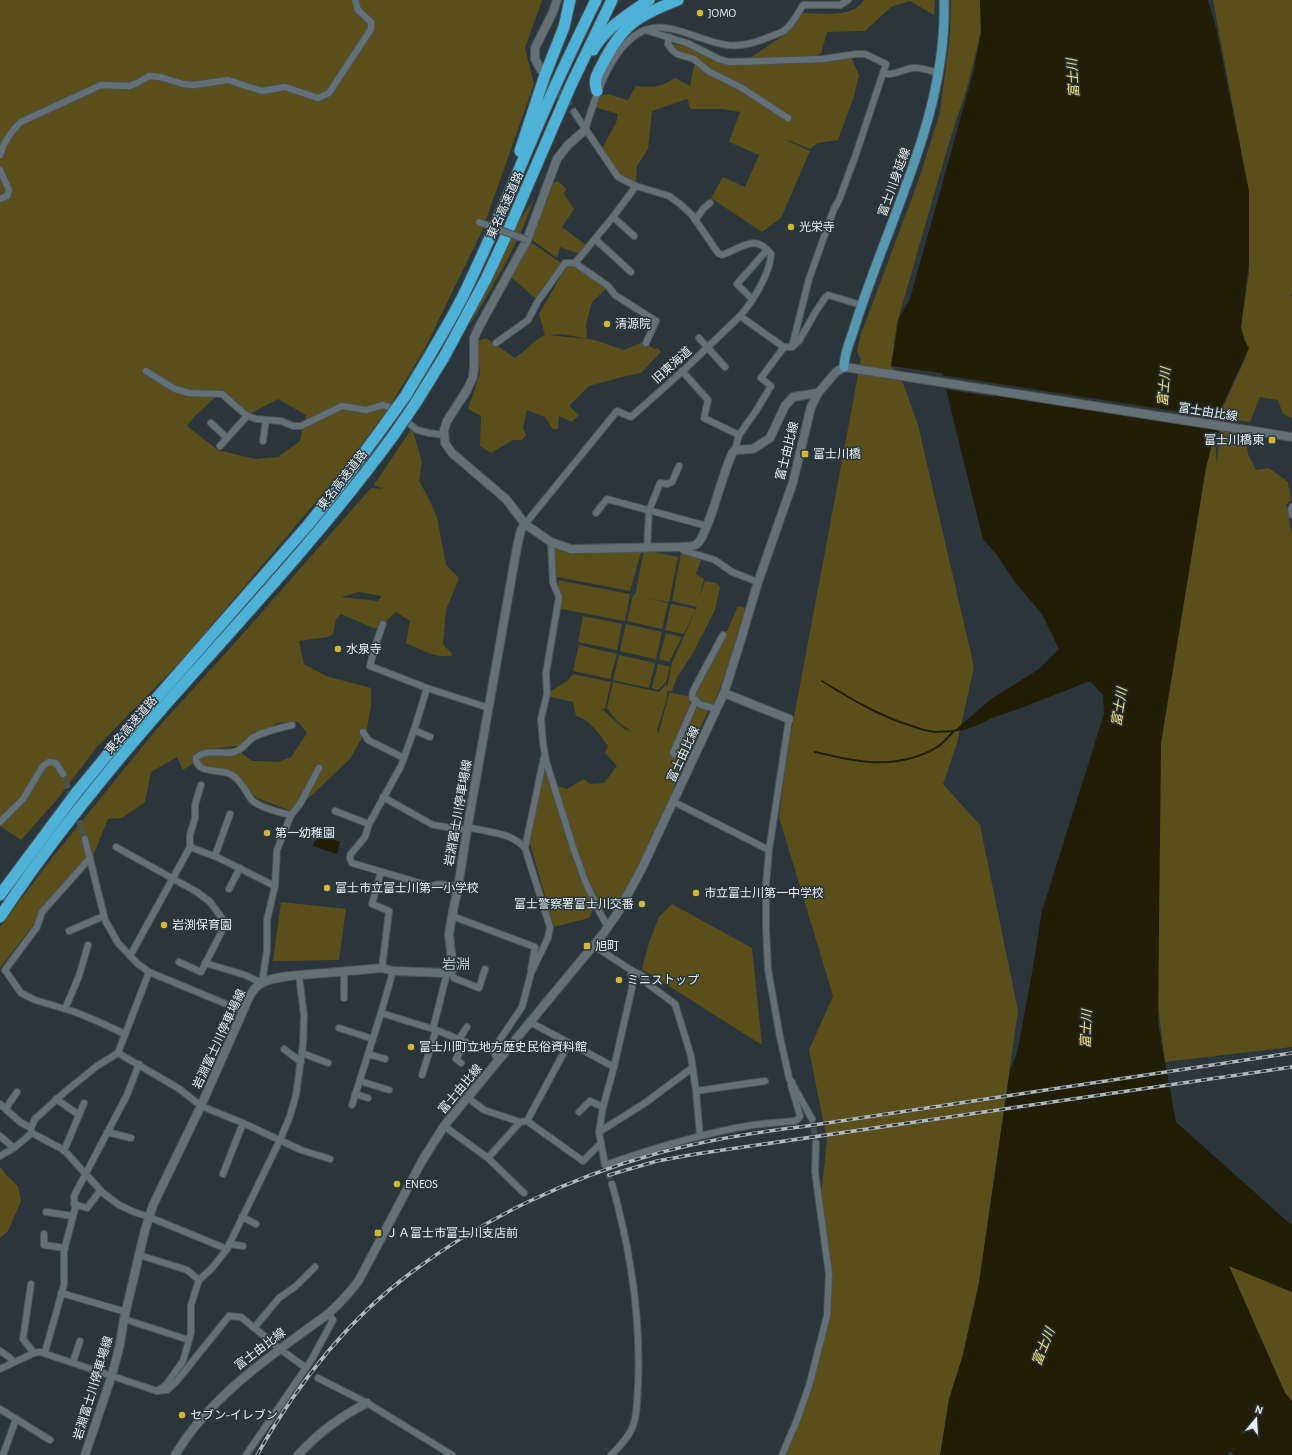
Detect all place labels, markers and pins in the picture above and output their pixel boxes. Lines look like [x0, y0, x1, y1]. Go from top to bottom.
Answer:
place label: JOMO [708, 7, 737, 19]
marker: JOMO [695, 8, 705, 18]
place label: 光栄寺 [799, 220, 835, 233]
marker: 光栄寺 [786, 222, 796, 232]
place label: 清源院 [615, 317, 651, 330]
marker: 清源院 [602, 319, 612, 329]
place label: 富士川橋東 [1204, 433, 1264, 446]
marker: 富士川橋東 [1267, 435, 1277, 445]
place label: 富士川橋 [813, 447, 861, 460]
marker: 富士川橋 [800, 449, 810, 459]
place label: 水泉寺 [346, 642, 382, 655]
marker: 水泉寺 [333, 644, 343, 654]
place label: 第一幼稚園 [275, 826, 335, 839]
marker: 第一幼稚園 [262, 828, 272, 838]
place label: 富士市立富士川第一小学校 [335, 881, 479, 894]
marker: 富士市立富士川第一小学校 [322, 883, 332, 893]
place label: 市立富士川第一中学校 [704, 886, 824, 899]
marker: 市立富士川第一中学校 [691, 888, 701, 898]
place label: 富士警察署富士川交番 [514, 897, 634, 910]
marker: 富士警察署富士川交番 [637, 899, 647, 909]
place label: 岩渕保育園 [172, 918, 232, 931]
marker: 岩渕保育園 [159, 920, 169, 930]
place label: 旭町 [595, 940, 619, 952]
marker: 旭町 [582, 941, 592, 951]
place label: ミニストップ [627, 974, 699, 986]
marker: ミニストップ [614, 975, 624, 985]
place label: 富士川町立地方歴史民俗資料館 [419, 1040, 587, 1053]
marker: 富士川町立地方歴史民俗資料館 [406, 1042, 416, 1052]
place label: ENEOS [405, 1178, 438, 1190]
marker: ENEOS [392, 1179, 402, 1189]
place label: ＪＡ富士市富士川支店前 [386, 1226, 518, 1239]
marker: ＪＡ富士市富士川支店前 [373, 1228, 383, 1238]
place label: セブン-イレブン [190, 1408, 278, 1421]
marker: セブン-イレブン [177, 1410, 187, 1420]

